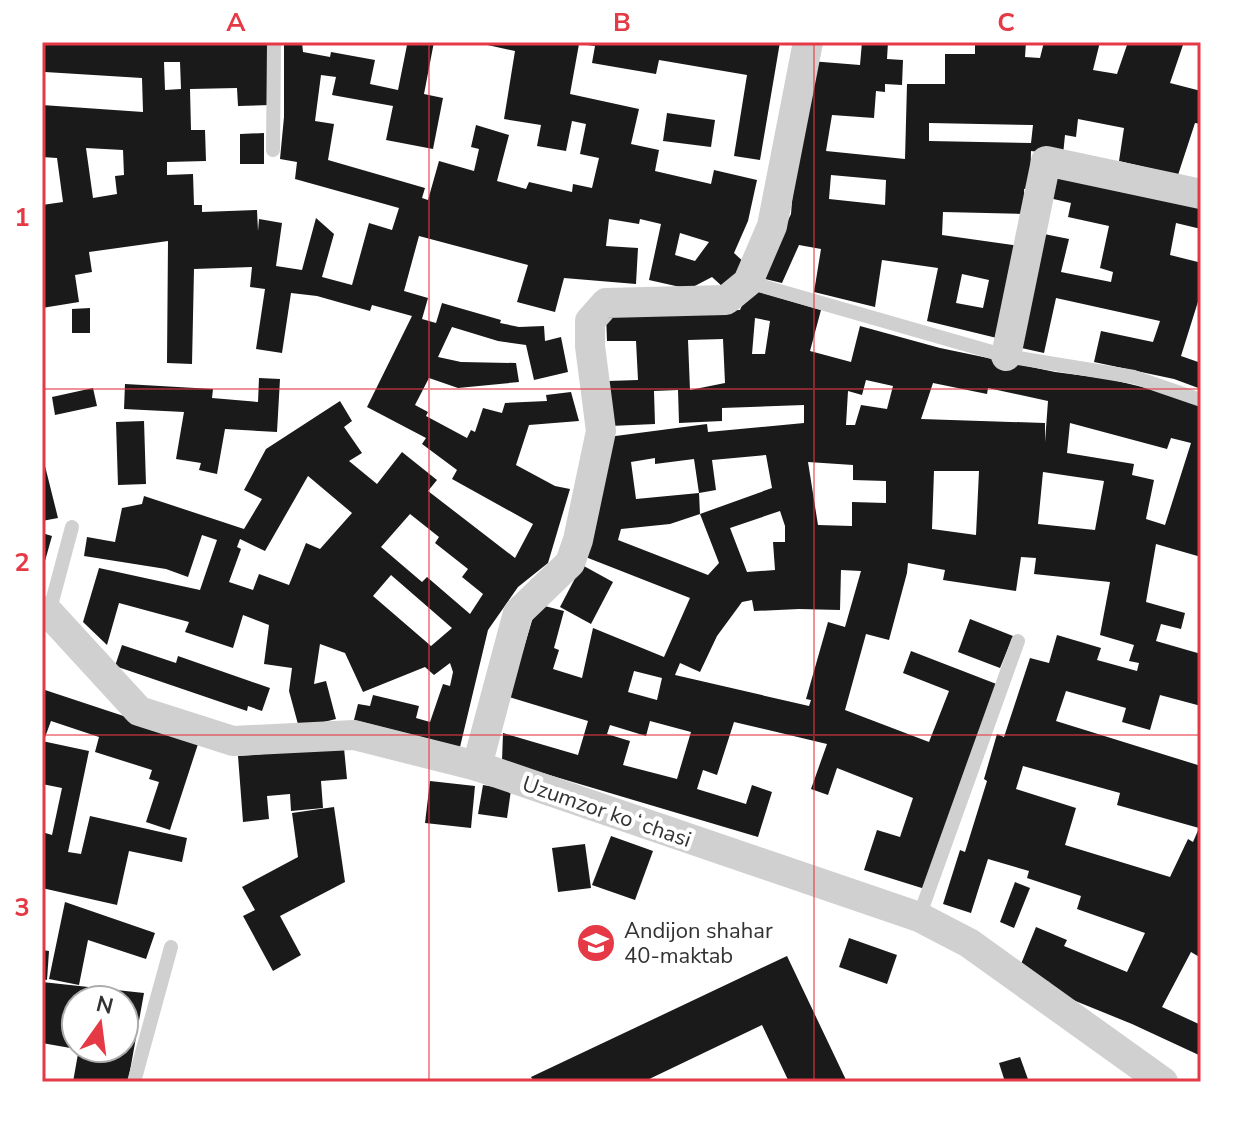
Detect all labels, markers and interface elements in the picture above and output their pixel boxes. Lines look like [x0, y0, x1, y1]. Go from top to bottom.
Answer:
text: A [226, 5, 246, 40]
text: B [613, 5, 631, 40]
text: C [997, 5, 1015, 40]
text: 1 [14, 200, 30, 235]
text: 2 [14, 545, 30, 580]
street label: Uzumzor koʻchasi [518, 769, 695, 855]
text: 3 [14, 890, 30, 925]
place label: Andijon shahar 40-maktab [624, 916, 773, 971]
school or university icon: Andijon shahar 40-maktab [575, 922, 617, 964]
north arrow [60, 984, 140, 1064]
text: N [93, 989, 116, 1022]

